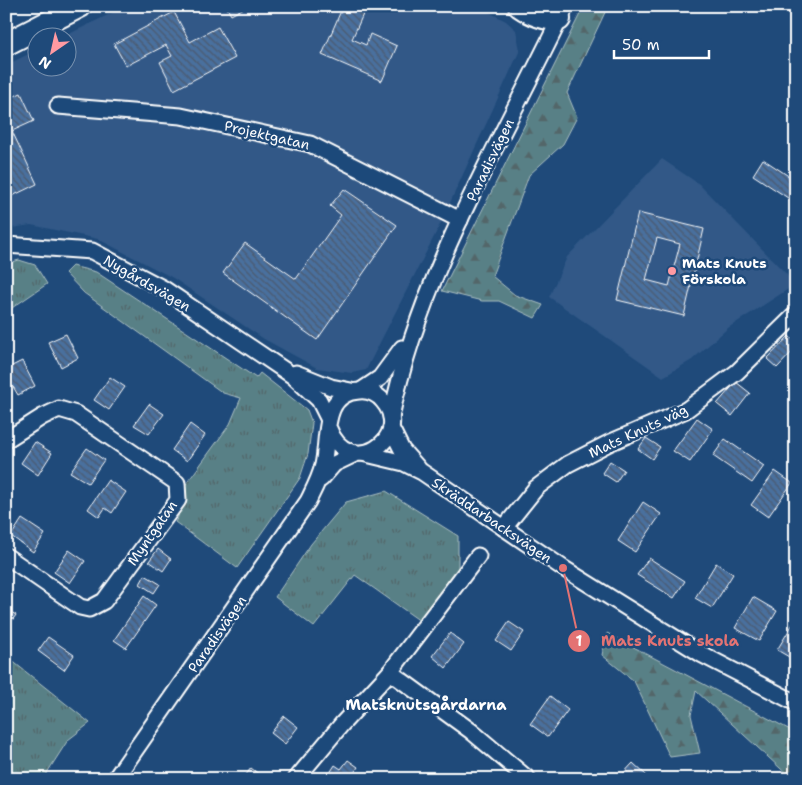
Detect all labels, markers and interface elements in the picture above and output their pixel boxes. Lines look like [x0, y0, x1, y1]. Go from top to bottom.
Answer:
north arrow [28, 28, 78, 78]
scale bar [614, 28, 710, 60]
text: 50 m [622, 35, 660, 55]
text: N [35, 52, 54, 73]
street label: Paradisvägen [462, 115, 518, 204]
street label: Projektgatan [223, 116, 312, 154]
street label: Nygårdsvägen [100, 251, 194, 315]
place label: Mats Knuts Förskola [682, 254, 767, 288]
marker: Mats Knuts Förskola [666, 265, 678, 277]
street label: Mats Knuts väg [586, 400, 690, 462]
street label: Skräddarbacksvägen [429, 473, 556, 567]
street label: Myntgatan [123, 497, 181, 569]
street label: Paradisvägen [184, 592, 250, 676]
callout: Mats Knuts skola [566, 626, 749, 656]
text: 1 [576, 631, 583, 651]
text: Mats Knuts skola [601, 631, 740, 651]
district label: Matsknutsgårdarna [346, 695, 507, 715]

